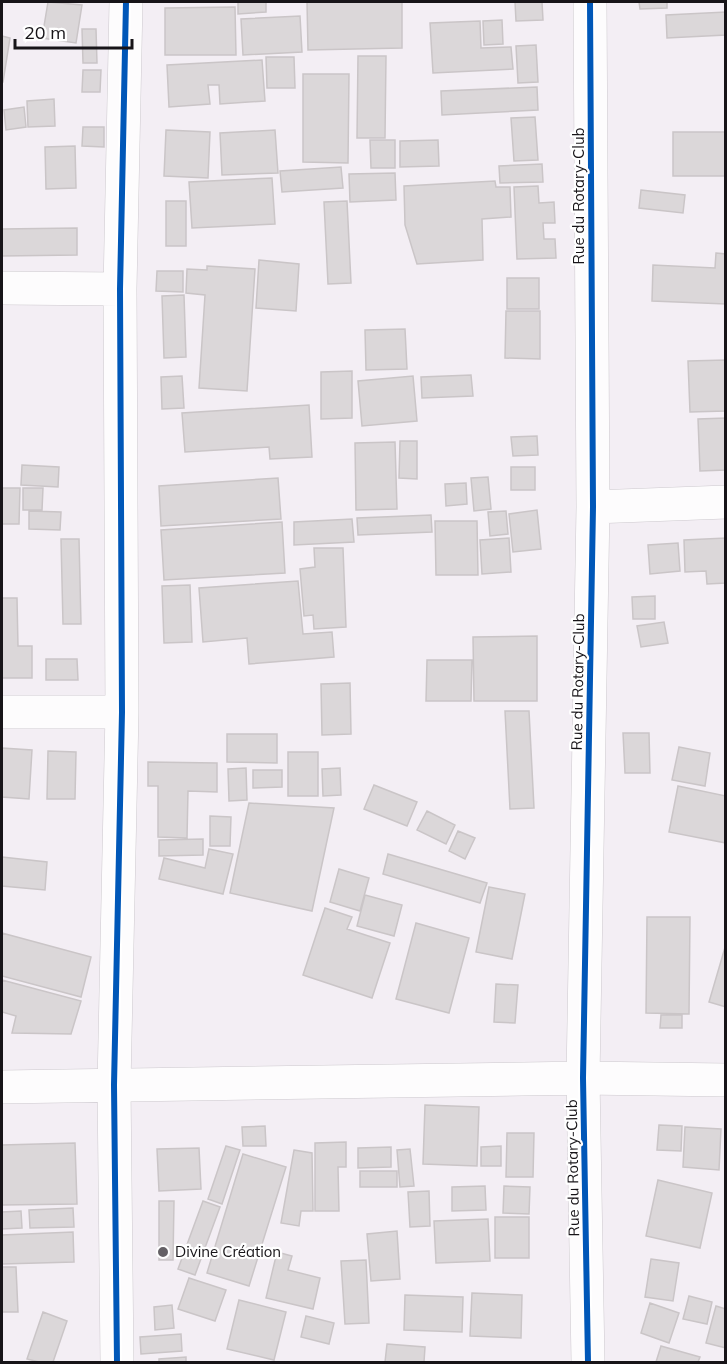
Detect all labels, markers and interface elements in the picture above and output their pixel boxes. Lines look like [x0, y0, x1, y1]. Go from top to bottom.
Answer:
scale bar [15, 12, 132, 50]
text: 20 m [24, 21, 66, 44]
street label: Rue du Rotary-Club [569, 127, 588, 265]
street label: Rue du Rotary-Club [567, 613, 588, 751]
street label: Rue du Rotary-Club [562, 1099, 583, 1237]
place label: Divine Création [175, 1242, 281, 1261]
marker: Divine Création [156, 1245, 170, 1259]

